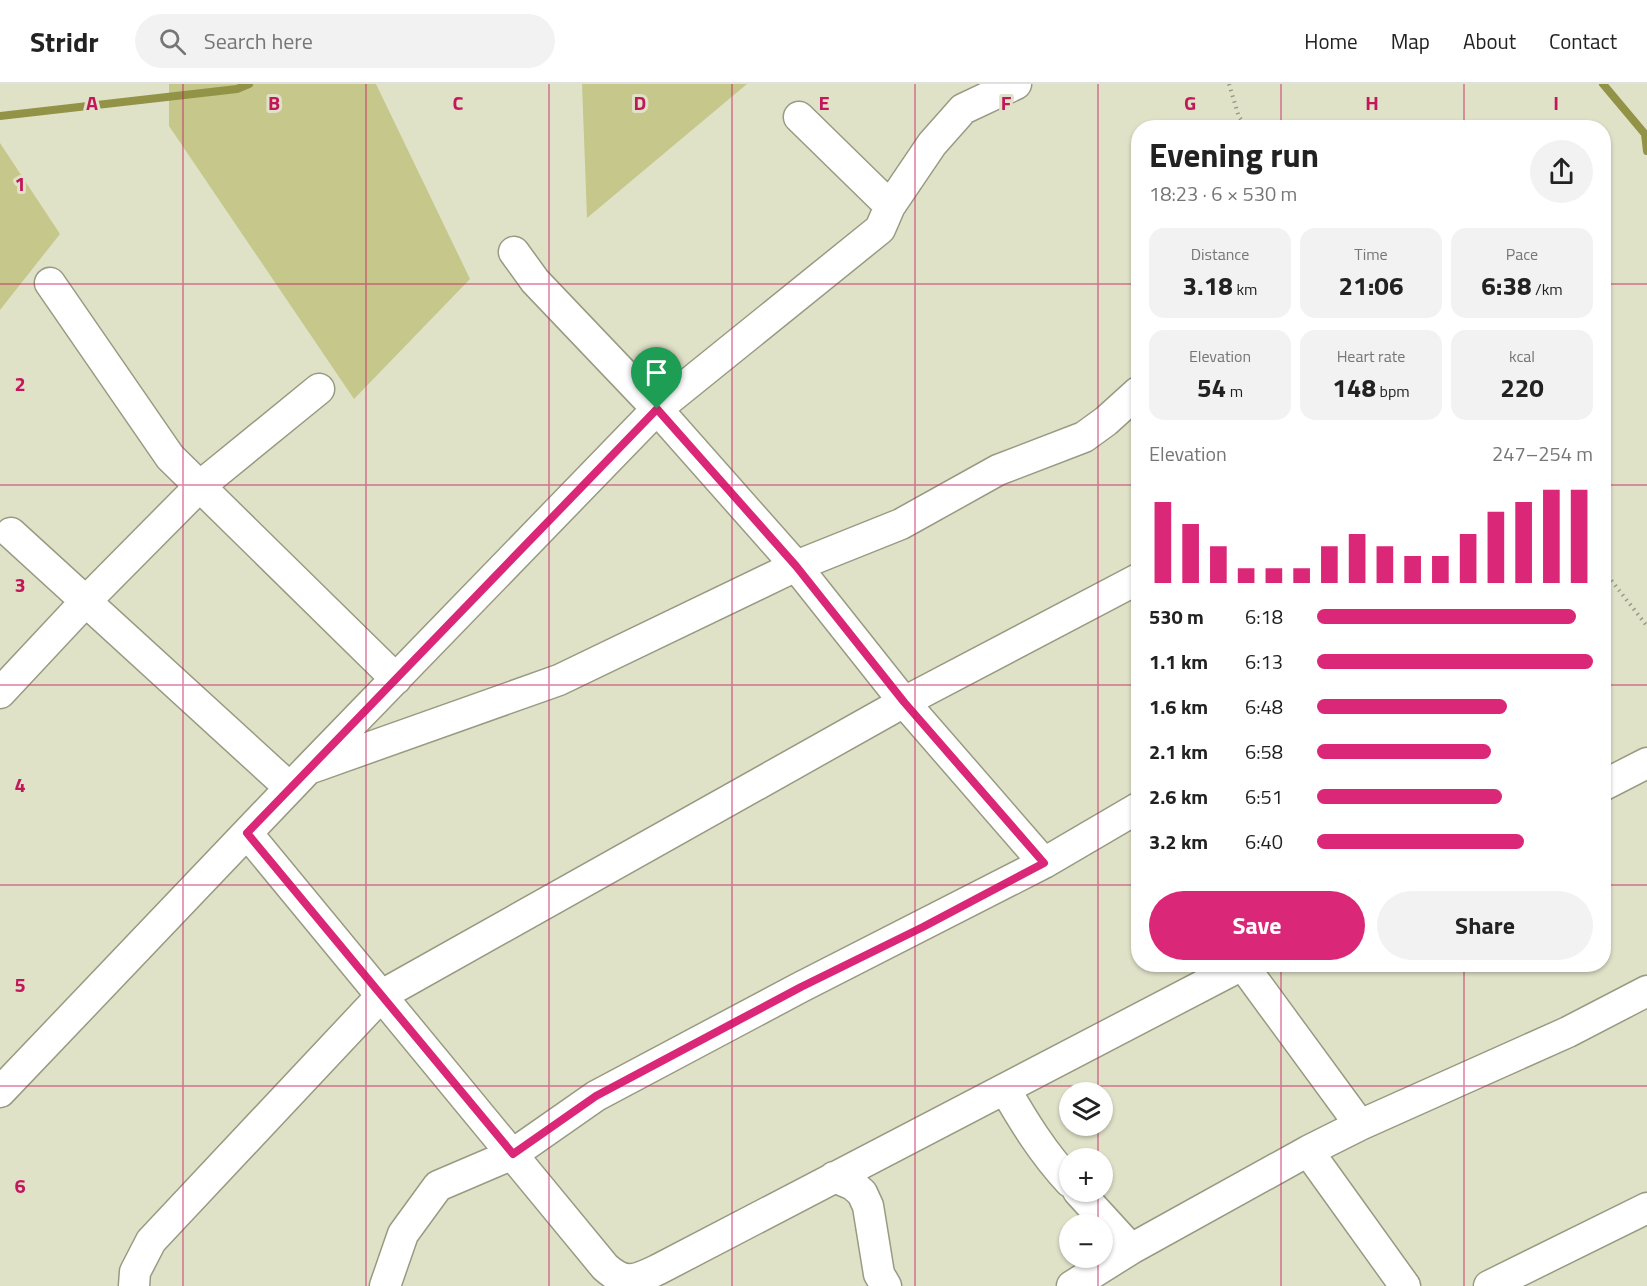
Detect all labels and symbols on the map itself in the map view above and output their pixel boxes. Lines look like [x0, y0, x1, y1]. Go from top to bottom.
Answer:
text: A [86, 87, 98, 118]
text: B [268, 87, 280, 118]
text: C [453, 87, 464, 118]
text: D [634, 87, 646, 118]
text: E [818, 87, 830, 118]
text: F [1001, 87, 1012, 118]
text: G [1184, 87, 1196, 118]
text: H [1365, 87, 1379, 118]
text: I [1553, 87, 1559, 118]
text: 1 [14, 168, 26, 199]
pin [631, 347, 682, 409]
text: 2 [14, 368, 26, 399]
text: 3 [14, 569, 26, 600]
text: 4 [14, 769, 26, 800]
text: 5 [14, 969, 26, 1000]
text: 6 [14, 1170, 26, 1201]

